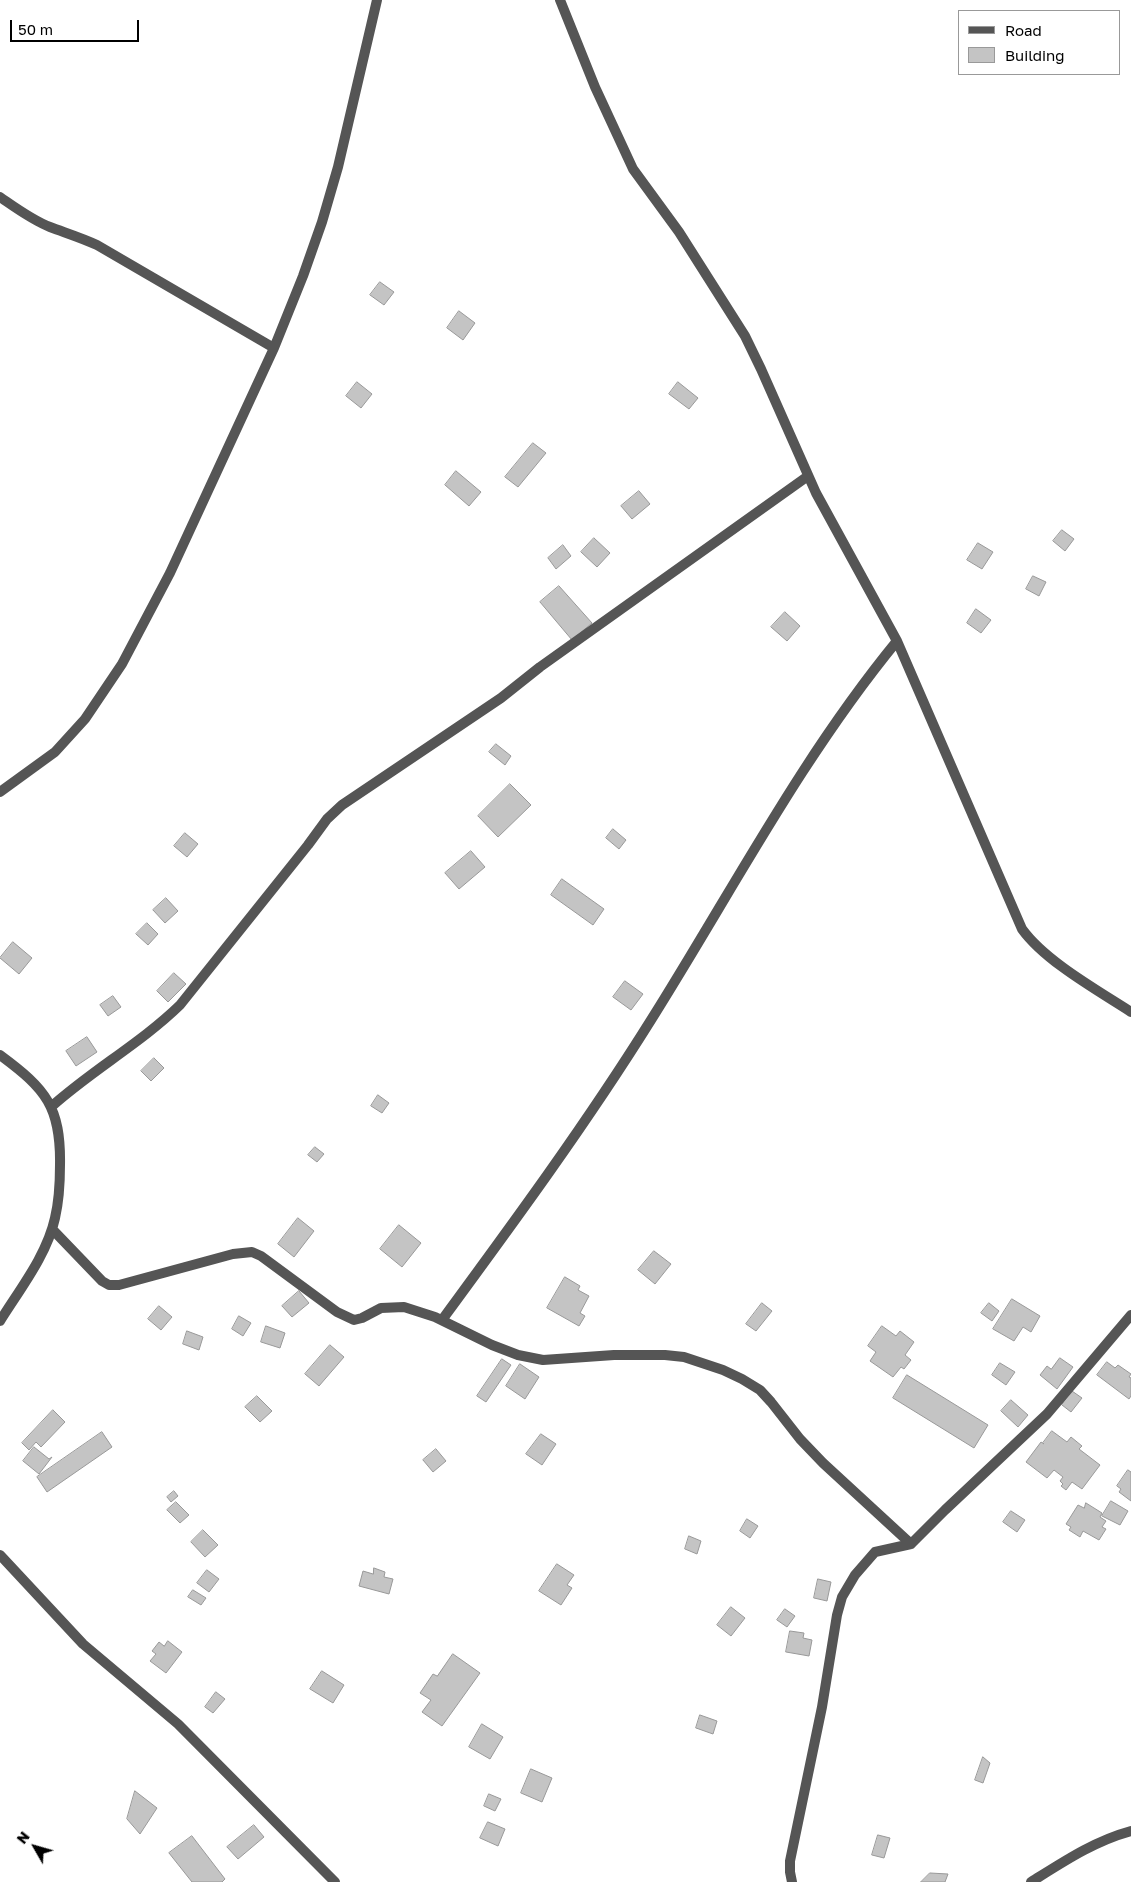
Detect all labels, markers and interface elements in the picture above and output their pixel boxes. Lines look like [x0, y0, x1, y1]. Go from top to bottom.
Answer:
scale bar [12, 10, 141, 42]
legend [958, 10, 1121, 75]
text: 50 m [18, 20, 53, 38]
text: Road [1005, 21, 1042, 39]
text: Building [1005, 46, 1065, 64]
north arrow [10, 1822, 60, 1872]
text: N [13, 1828, 33, 1847]

